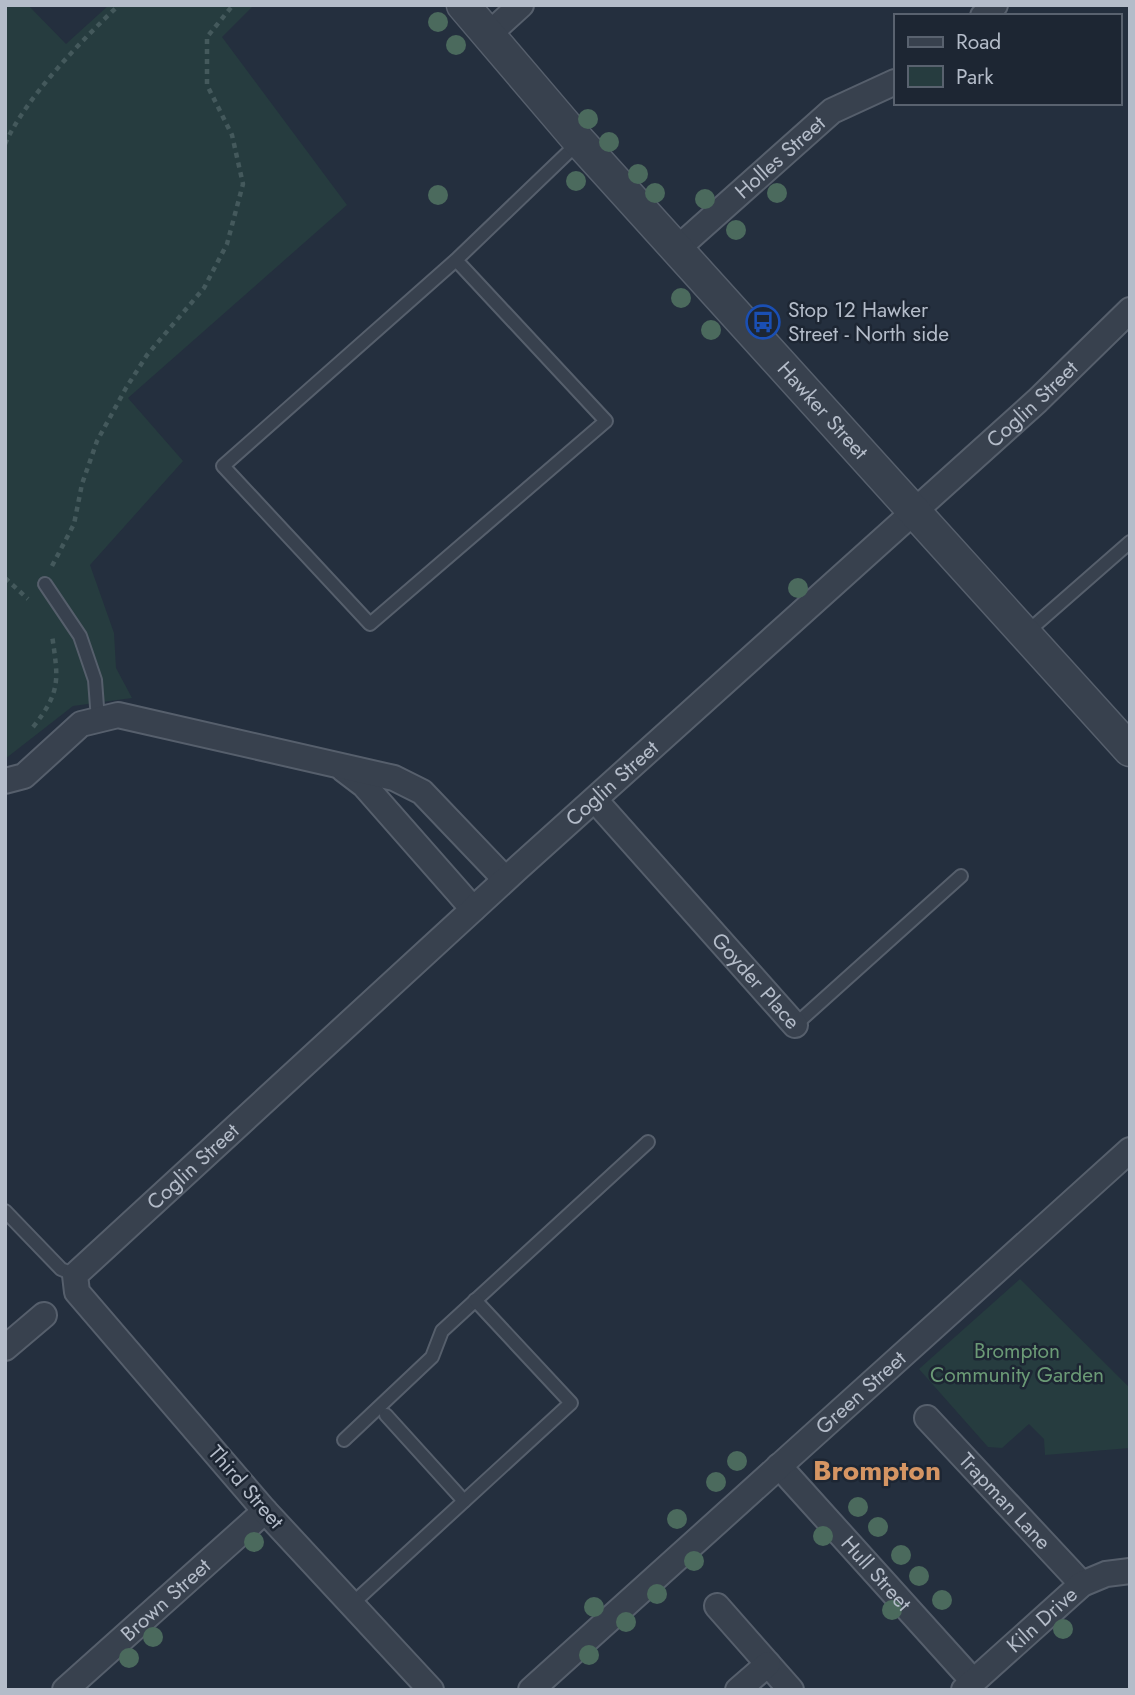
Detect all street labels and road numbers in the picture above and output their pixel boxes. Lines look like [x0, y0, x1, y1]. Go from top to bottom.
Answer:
street label: Holles Street [728, 109, 832, 206]
street label: Coglin Street [980, 354, 1085, 455]
street label: Hawker Street [770, 355, 875, 466]
street label: Coglin Street [559, 734, 665, 833]
street label: Goyder Place [705, 926, 807, 1036]
street label: Coglin Street [140, 1116, 246, 1217]
street label: Green Street [809, 1344, 913, 1441]
street label: Third Street [201, 1439, 291, 1535]
street label: Trapman Lane [952, 1446, 1058, 1557]
street label: Hull Street [834, 1529, 918, 1618]
street label: Brown Street [114, 1552, 217, 1648]
street label: Kiln Drive [1000, 1580, 1084, 1660]

